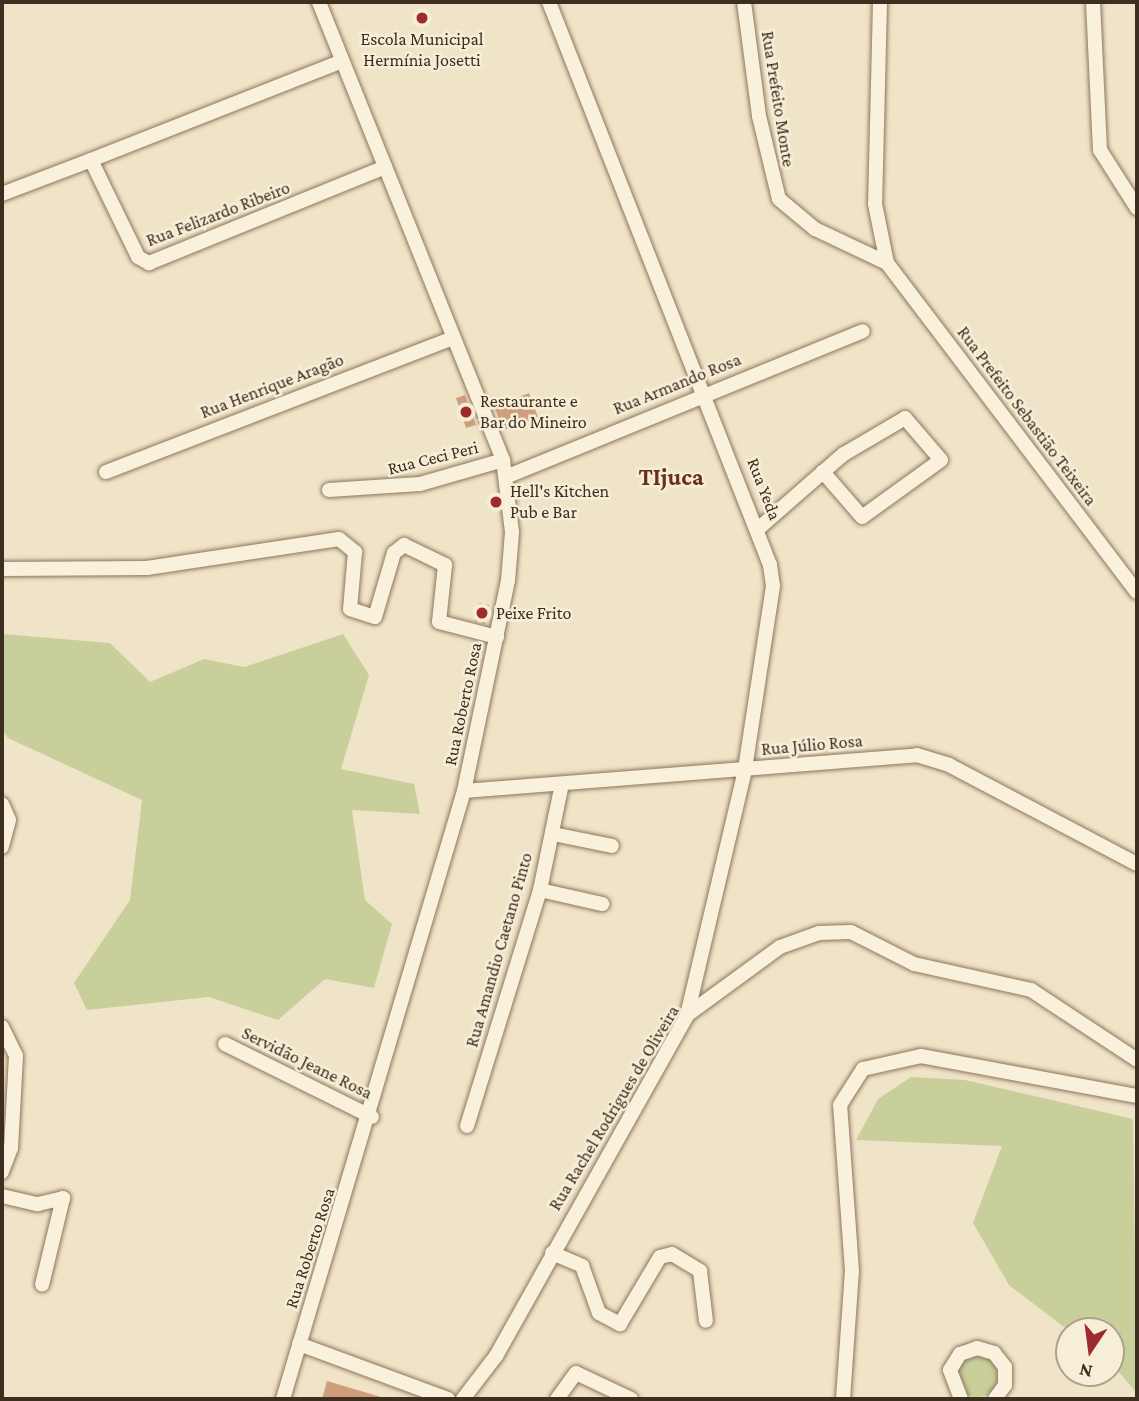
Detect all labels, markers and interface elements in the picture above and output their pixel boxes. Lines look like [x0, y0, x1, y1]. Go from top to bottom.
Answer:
marker: Escola Municipal Hermínia Josetti [414, 10, 430, 26]
place label: Escola Municipal Hermínia Josetti [360, 29, 484, 72]
street label: Rua Prefeito Monte [757, 30, 799, 168]
street label: Rua Felizardo Ribeiro [143, 177, 293, 251]
street label: Rua Prefeito Sebastião Teixeira [952, 322, 1102, 510]
street label: Rua Henrique Aragão [197, 349, 347, 423]
street label: Rua Armando Rosa [610, 349, 744, 419]
place label: Restaurante e Bar do Mineiro [480, 391, 587, 434]
marker: Restaurante e Bar do Mineiro [458, 404, 474, 420]
street label: Rua Ceci Peri [385, 436, 481, 480]
street label: Rua Yeda [742, 455, 786, 523]
district label: TIjuca [638, 463, 704, 491]
place label: Hell's Kitchen Pub e Bar [510, 481, 609, 524]
marker: Hell's Kitchen Pub e Bar [488, 494, 504, 510]
place label: Peixe Frito [496, 602, 571, 624]
marker: Peixe Frito [474, 605, 490, 621]
street label: Rua Roberto Rosa [439, 640, 487, 768]
street label: Rua Júlio Rosa [760, 730, 864, 760]
street label: Rua Amandio Caetano Pinto [461, 850, 537, 1050]
street label: Rua Rachel Rodrigues de Oliveira [544, 1002, 684, 1214]
street label: Servidão Jeane Rosa [238, 1022, 376, 1104]
street label: Rua Roberto Rosa [280, 1185, 340, 1311]
north arrow [1055, 1317, 1125, 1387]
text: N [1077, 1359, 1094, 1383]

